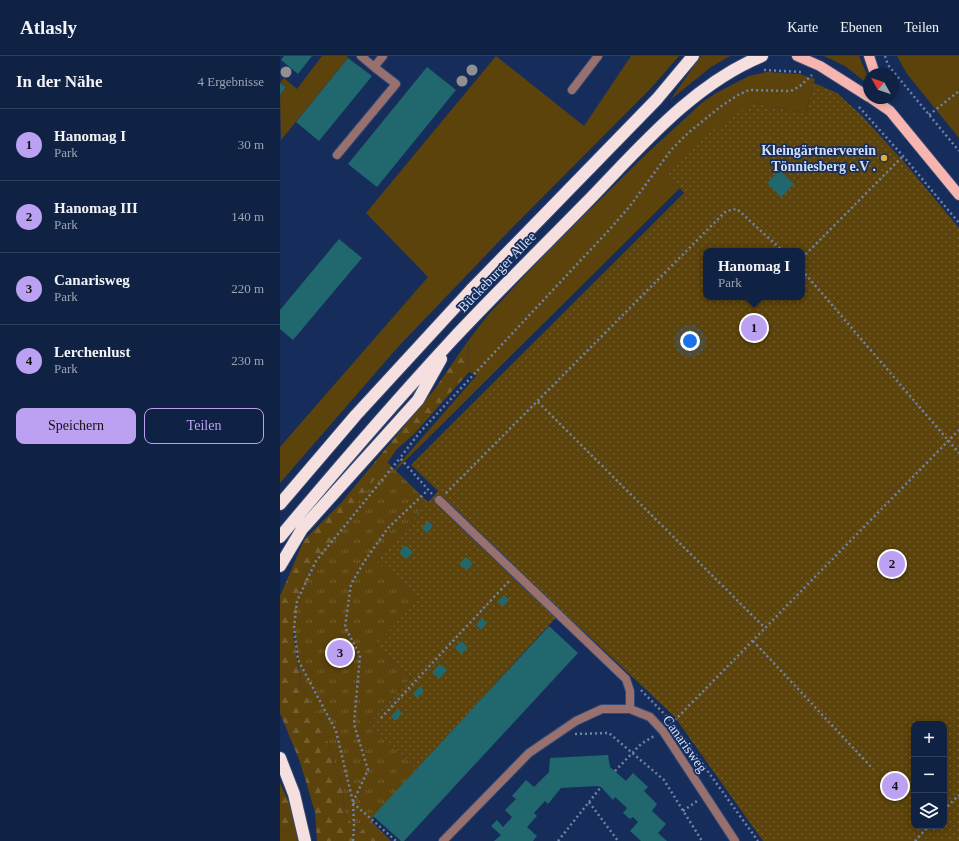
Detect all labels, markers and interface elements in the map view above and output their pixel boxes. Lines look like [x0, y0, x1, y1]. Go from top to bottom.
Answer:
text: Atlasly [20, 17, 77, 38]
text: Karte [787, 20, 818, 35]
text: Ebenen [840, 20, 882, 35]
text: Teilen [904, 20, 939, 35]
north arrow [863, 68, 899, 104]
text: In der Nähe [16, 72, 103, 91]
text: 4 Ergebnisse [197, 74, 264, 89]
text: Hanomag I [54, 128, 126, 144]
text: 1 [26, 137, 32, 152]
text: 30 m [238, 137, 264, 152]
place label: Kleingärtnerverein Tönniesberg e.V . [761, 143, 876, 174]
text: Park [54, 145, 78, 160]
marker: Kleingärtnerverein Tönniesberg e.V . [879, 153, 889, 163]
text: Hanomag III [54, 200, 138, 216]
text: 2 [26, 209, 32, 224]
text: 140 m [231, 209, 264, 224]
text: Park [54, 217, 78, 232]
street label: Bückeburger Allee [455, 229, 539, 315]
popup [703, 248, 805, 300]
text: Hanomag I [718, 258, 790, 274]
text: Canarisweg [54, 272, 130, 288]
text: Park [718, 275, 742, 290]
text: 3 [26, 281, 32, 296]
text: 220 m [231, 281, 264, 296]
text: Park [54, 289, 78, 304]
pin: 1 [741, 313, 767, 343]
your location [680, 331, 700, 351]
text: Lerchenlust [54, 344, 130, 360]
text: 4 [26, 353, 32, 368]
text: 230 m [231, 353, 264, 368]
text: Park [54, 361, 78, 376]
button: Speichern [16, 408, 136, 444]
button: Teilen [144, 408, 264, 444]
pin: 2 [879, 549, 905, 579]
pin: 3 [327, 638, 353, 668]
street label: Canarisweg [660, 713, 710, 775]
map controls [911, 721, 947, 829]
button: + [911, 721, 947, 757]
button: − [911, 757, 947, 793]
pin: 4 [882, 771, 908, 801]
button: layers [911, 793, 947, 829]

